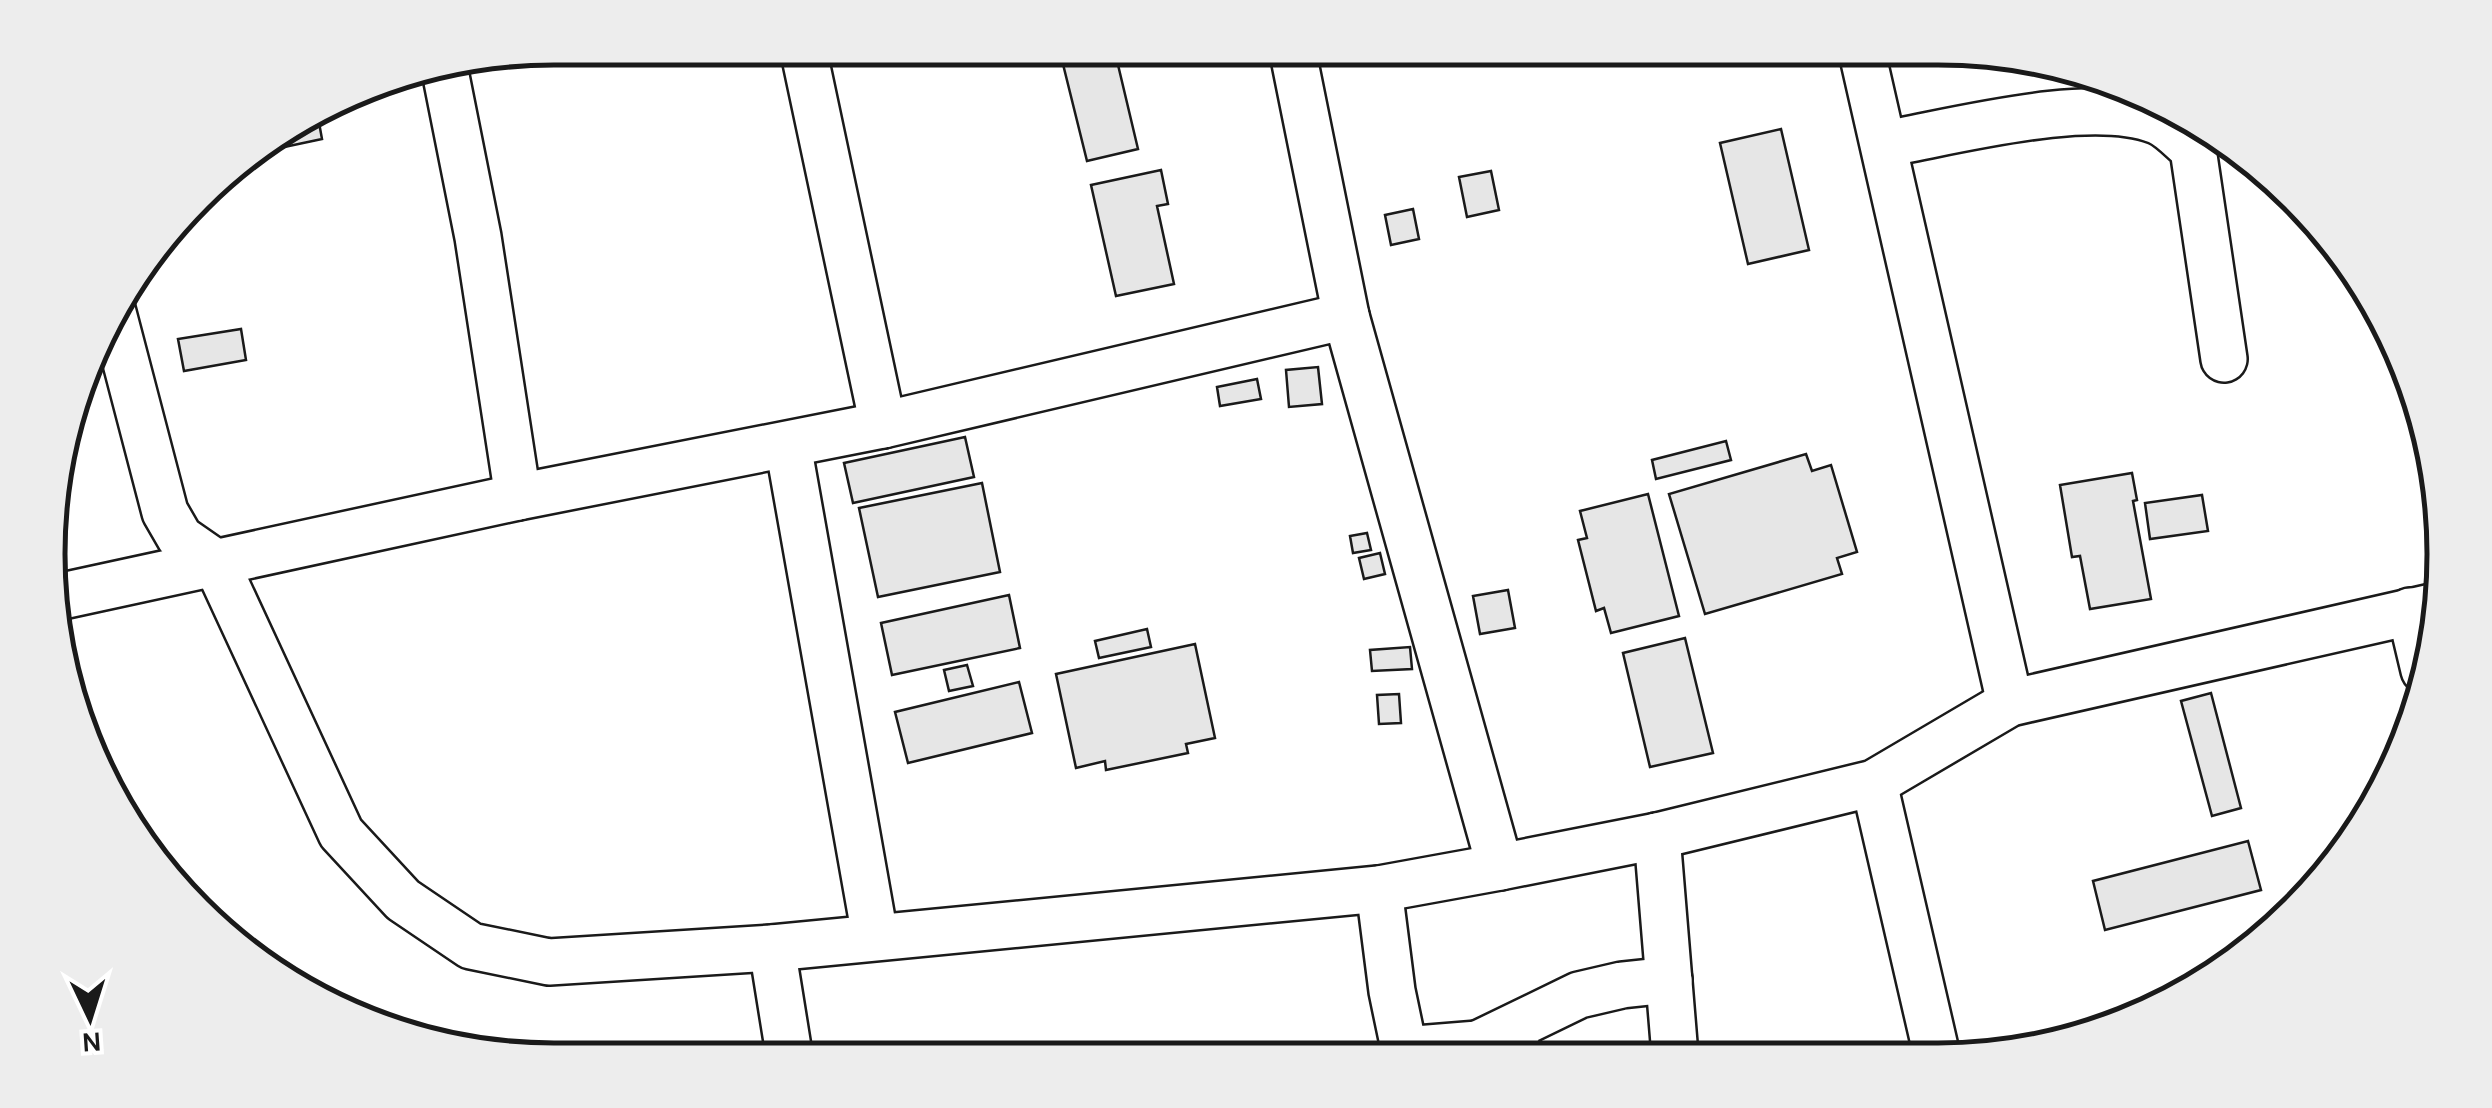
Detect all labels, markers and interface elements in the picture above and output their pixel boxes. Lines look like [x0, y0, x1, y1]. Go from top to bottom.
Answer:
north arrow [40, 968, 140, 1068]
text: N [81, 1025, 103, 1060]

